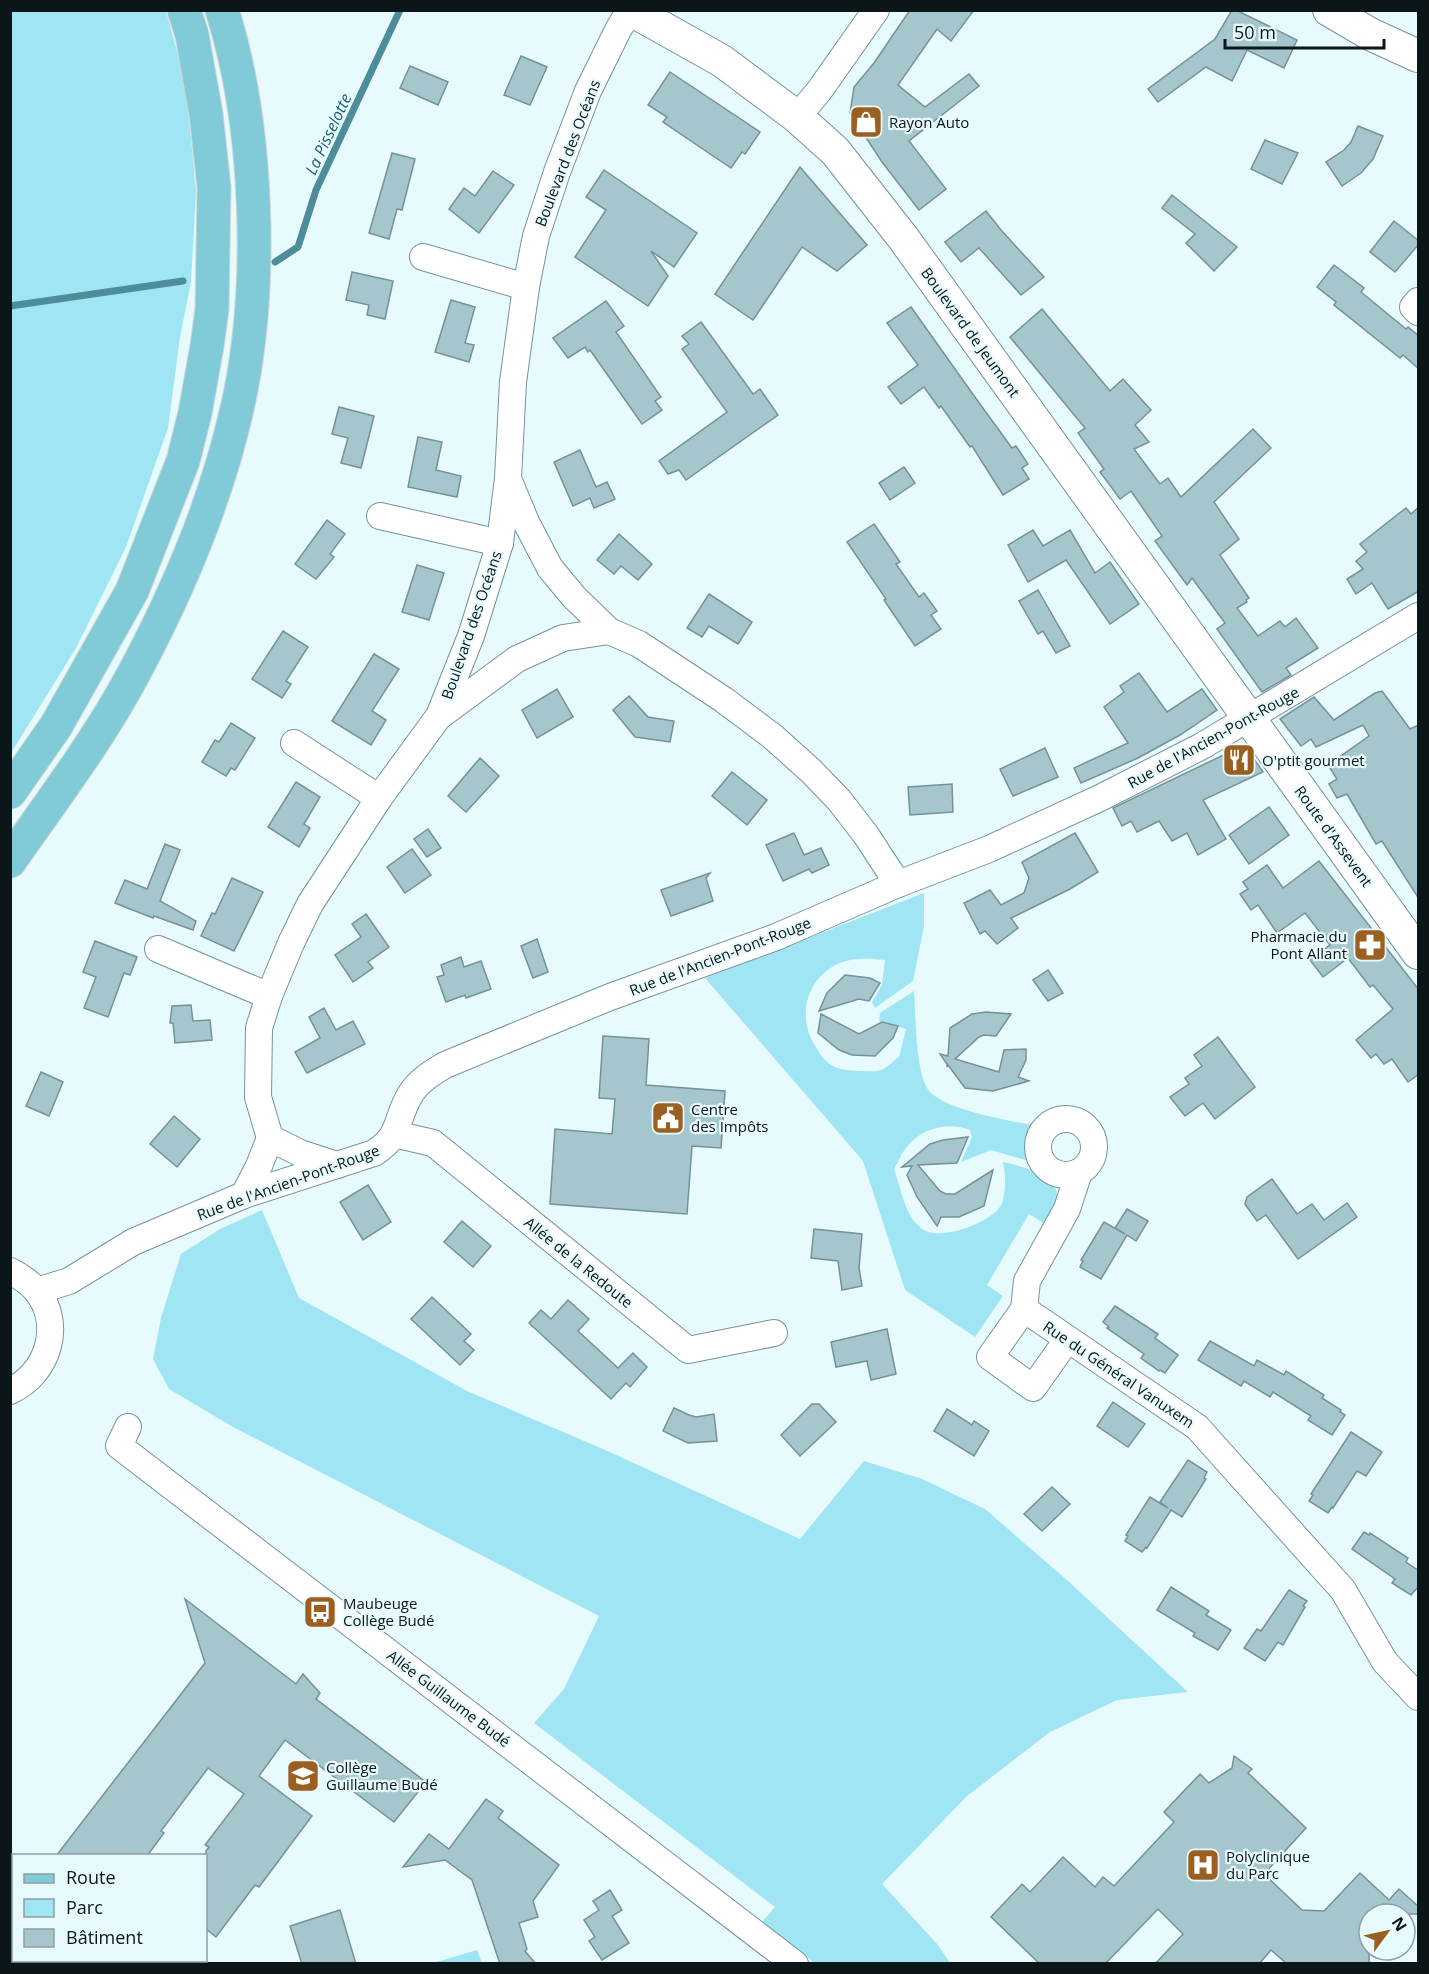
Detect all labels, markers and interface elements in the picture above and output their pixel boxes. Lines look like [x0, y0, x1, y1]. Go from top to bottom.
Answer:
scale bar [1225, 12, 1384, 50]
text: 50 m [1234, 20, 1276, 44]
street label: Boulevard des Océans [530, 77, 604, 229]
water label: La Pisselotte [300, 90, 356, 178]
shop icon: Rayon Auto [848, 104, 884, 140]
place label: Rayon Auto [889, 112, 969, 132]
street label: Boulevard de Jeumont [917, 263, 1025, 401]
street label: Boulevard des Océans [436, 548, 506, 702]
street label: Rue de l'Ancien-Pont-Rouge [1124, 681, 1302, 793]
restaurant icon: O'ptit gourmet [1221, 742, 1257, 778]
place label: O'ptit gourmet [1262, 750, 1365, 770]
street label: Route d'Assevent [1291, 781, 1377, 891]
street label: Rue de l'Ancien-Pont-Rouge [626, 912, 814, 1000]
place label: Pharmacie du Pont Allant [1250, 926, 1347, 963]
pharmacy icon: Pharmacie du Pont Allant [1352, 927, 1388, 963]
place label: Centre des Impôts [691, 1099, 768, 1136]
public building icon: Centre des Impôts [650, 1100, 686, 1136]
street label: Rue de l'Ancien-Pont-Rouge [194, 1140, 382, 1224]
street label: Allée de la Redoute [521, 1212, 637, 1312]
street label: Rue du Général Vanuxem [1040, 1316, 1198, 1432]
place label: Maubeuge Collège Budé [343, 1593, 434, 1630]
bus stop icon: Maubeuge Collège Budé [302, 1594, 338, 1630]
street label: Allée Guillaume Budé [383, 1645, 515, 1751]
place label: Collège Guillaume Budé [326, 1757, 438, 1794]
school or university icon: Collège Guillaume Budé [285, 1758, 321, 1794]
place label: Polyclinique du Parc [1226, 1846, 1310, 1883]
hospital icon: Polyclinique du Parc [1185, 1847, 1221, 1883]
legend [12, 1854, 207, 1962]
text: Route [66, 1865, 116, 1889]
text: Parc [66, 1895, 103, 1919]
north arrow [1357, 1902, 1417, 1962]
text: N [1387, 1912, 1412, 1935]
text: Bâtiment [66, 1925, 143, 1949]

